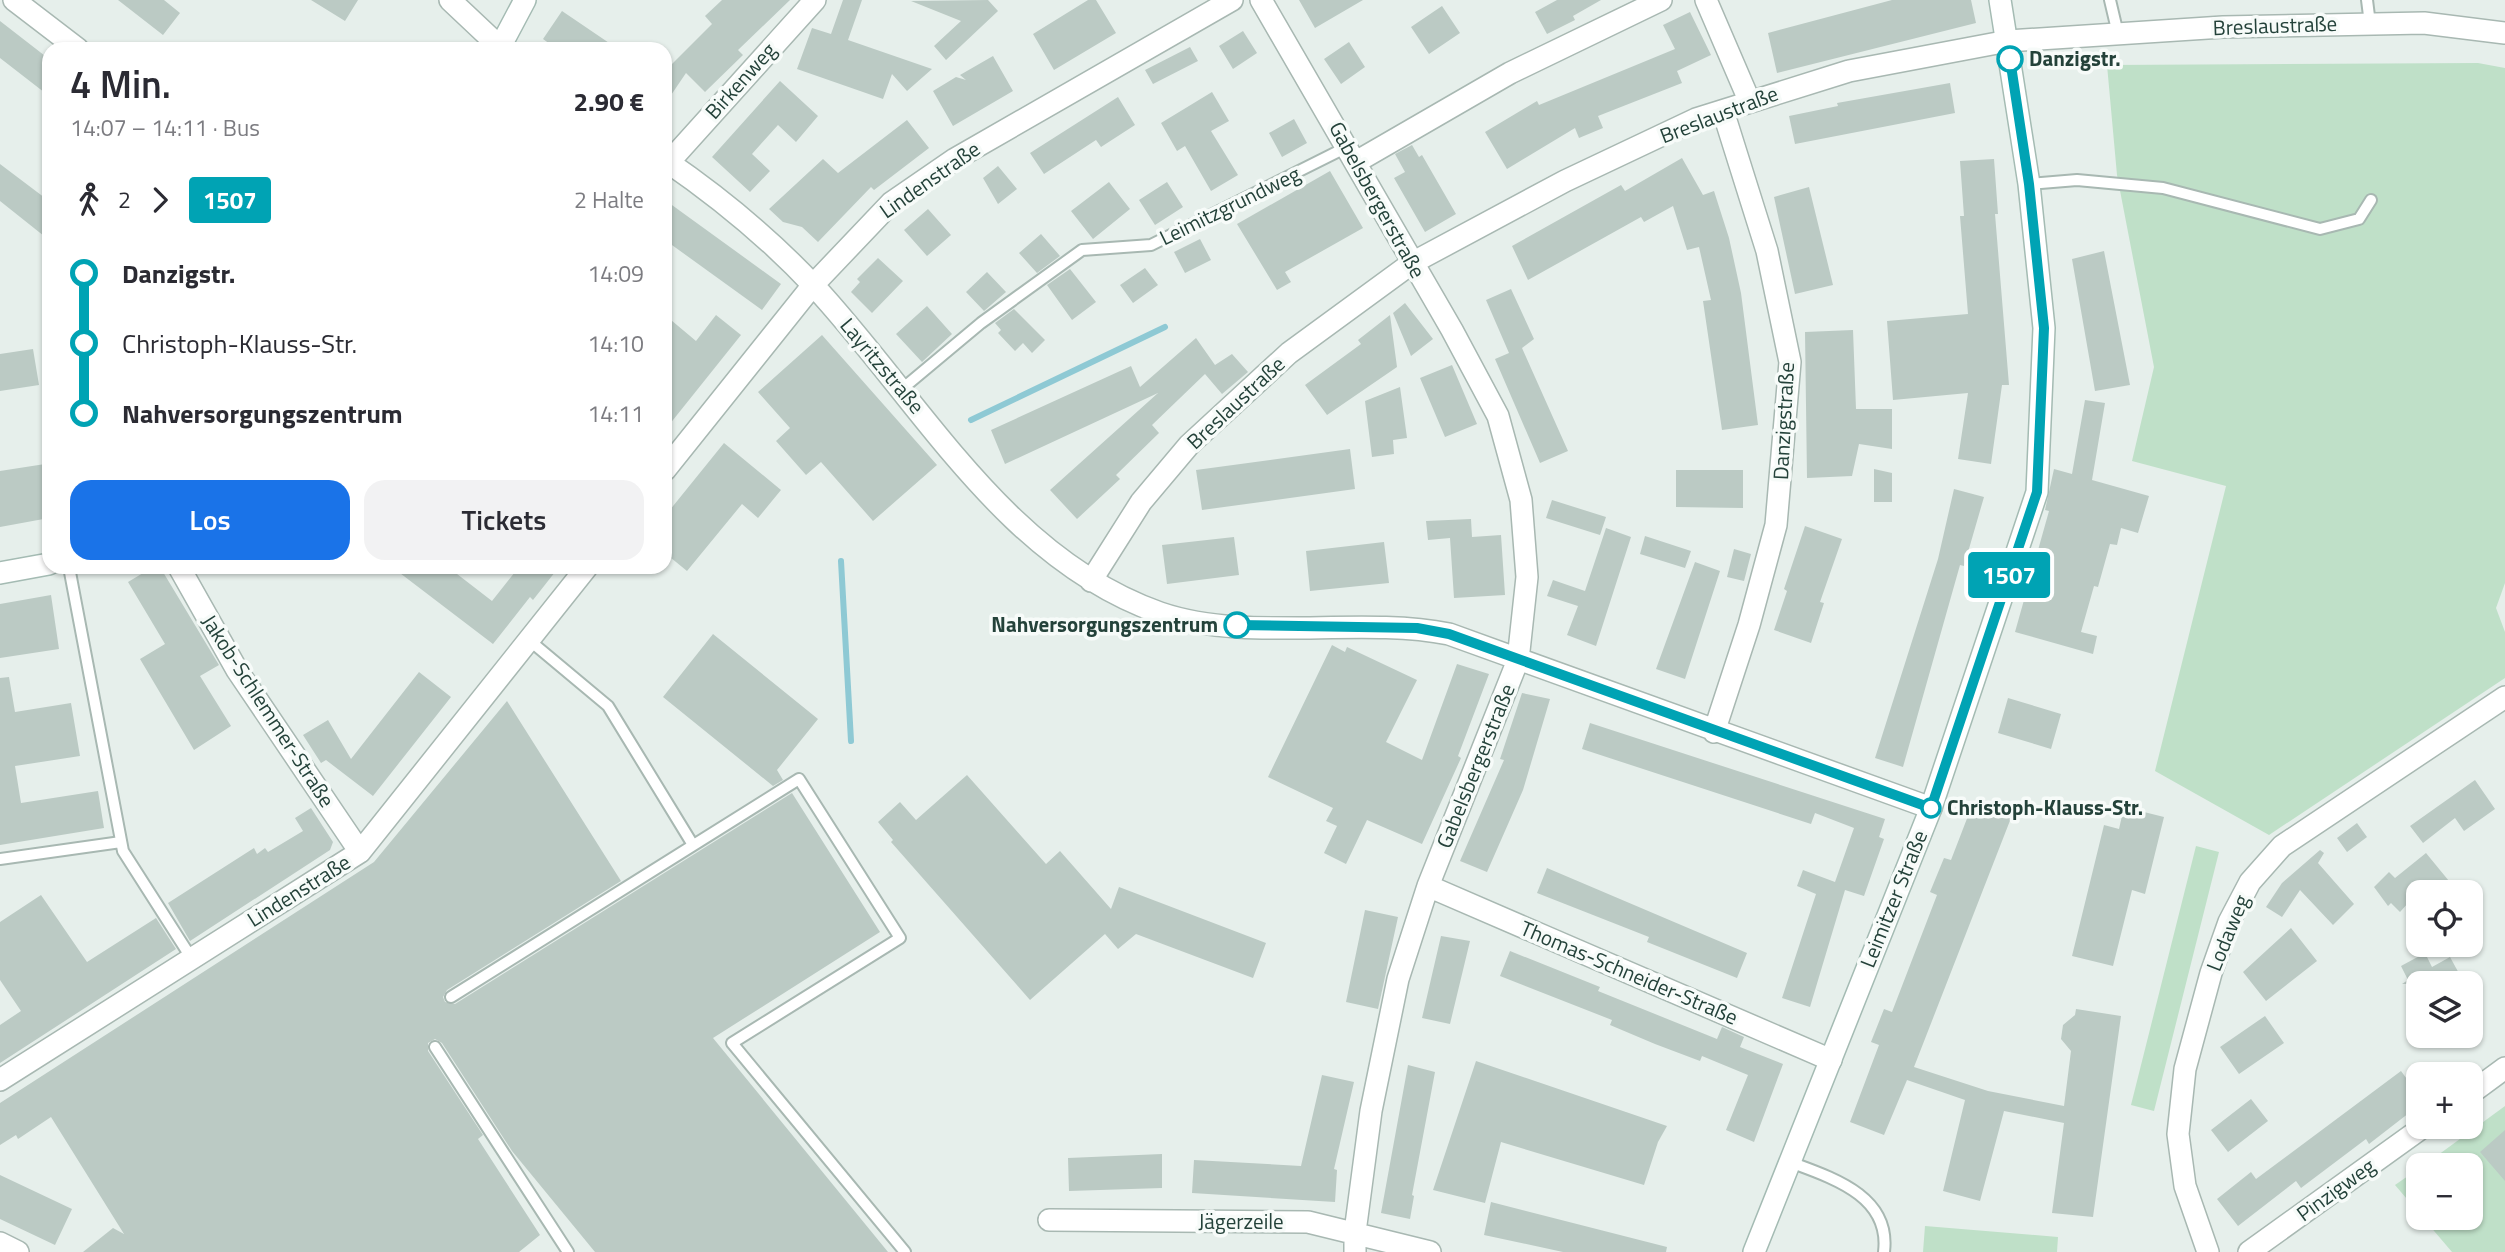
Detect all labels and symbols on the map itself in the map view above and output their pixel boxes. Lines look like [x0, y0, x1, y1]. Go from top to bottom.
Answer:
street label: Breslaustraße [2212, 7, 2338, 43]
street label: Birkenweg [697, 35, 784, 126]
place label: Danzigstr. [2029, 42, 2121, 74]
marker: Danzigstr. [1997, 46, 2023, 72]
street label: Breslaustraße [1655, 77, 1782, 151]
street label: Gabelsbergerstraße [1322, 115, 1434, 284]
street label: Lindenstraße [873, 133, 986, 226]
street label: Leimitzgrundweg [1154, 157, 1306, 253]
street label: Layritzstraße [833, 310, 933, 420]
street label: Breslaustraße [1179, 348, 1292, 456]
street label: Danzigstraße [1764, 361, 1802, 481]
line badge: 1507 [1960, 552, 2058, 598]
street label: Jakob-Schlemmer-Straße [194, 608, 343, 813]
place label: Nahversorgungszentrum [991, 608, 1218, 640]
marker: Nahversorgungszentrum [1224, 612, 1250, 638]
street label: Gabelsbergerstraße [1428, 679, 1523, 853]
place label: Christoph-Klauss-Str. [1947, 791, 2143, 823]
marker: Christoph-Klauss-Str. [1921, 798, 1941, 818]
street label: Leimitzer Straße [1851, 825, 1935, 972]
street label: Lindenstraße [241, 846, 356, 935]
street label: Lodaweg [2197, 889, 2257, 976]
street label: Thomas-Schneider-Straße [1516, 912, 1743, 1032]
street label: Pinzigweg [2289, 1150, 2382, 1229]
street label: Jägerzeile [1198, 1205, 1284, 1237]

